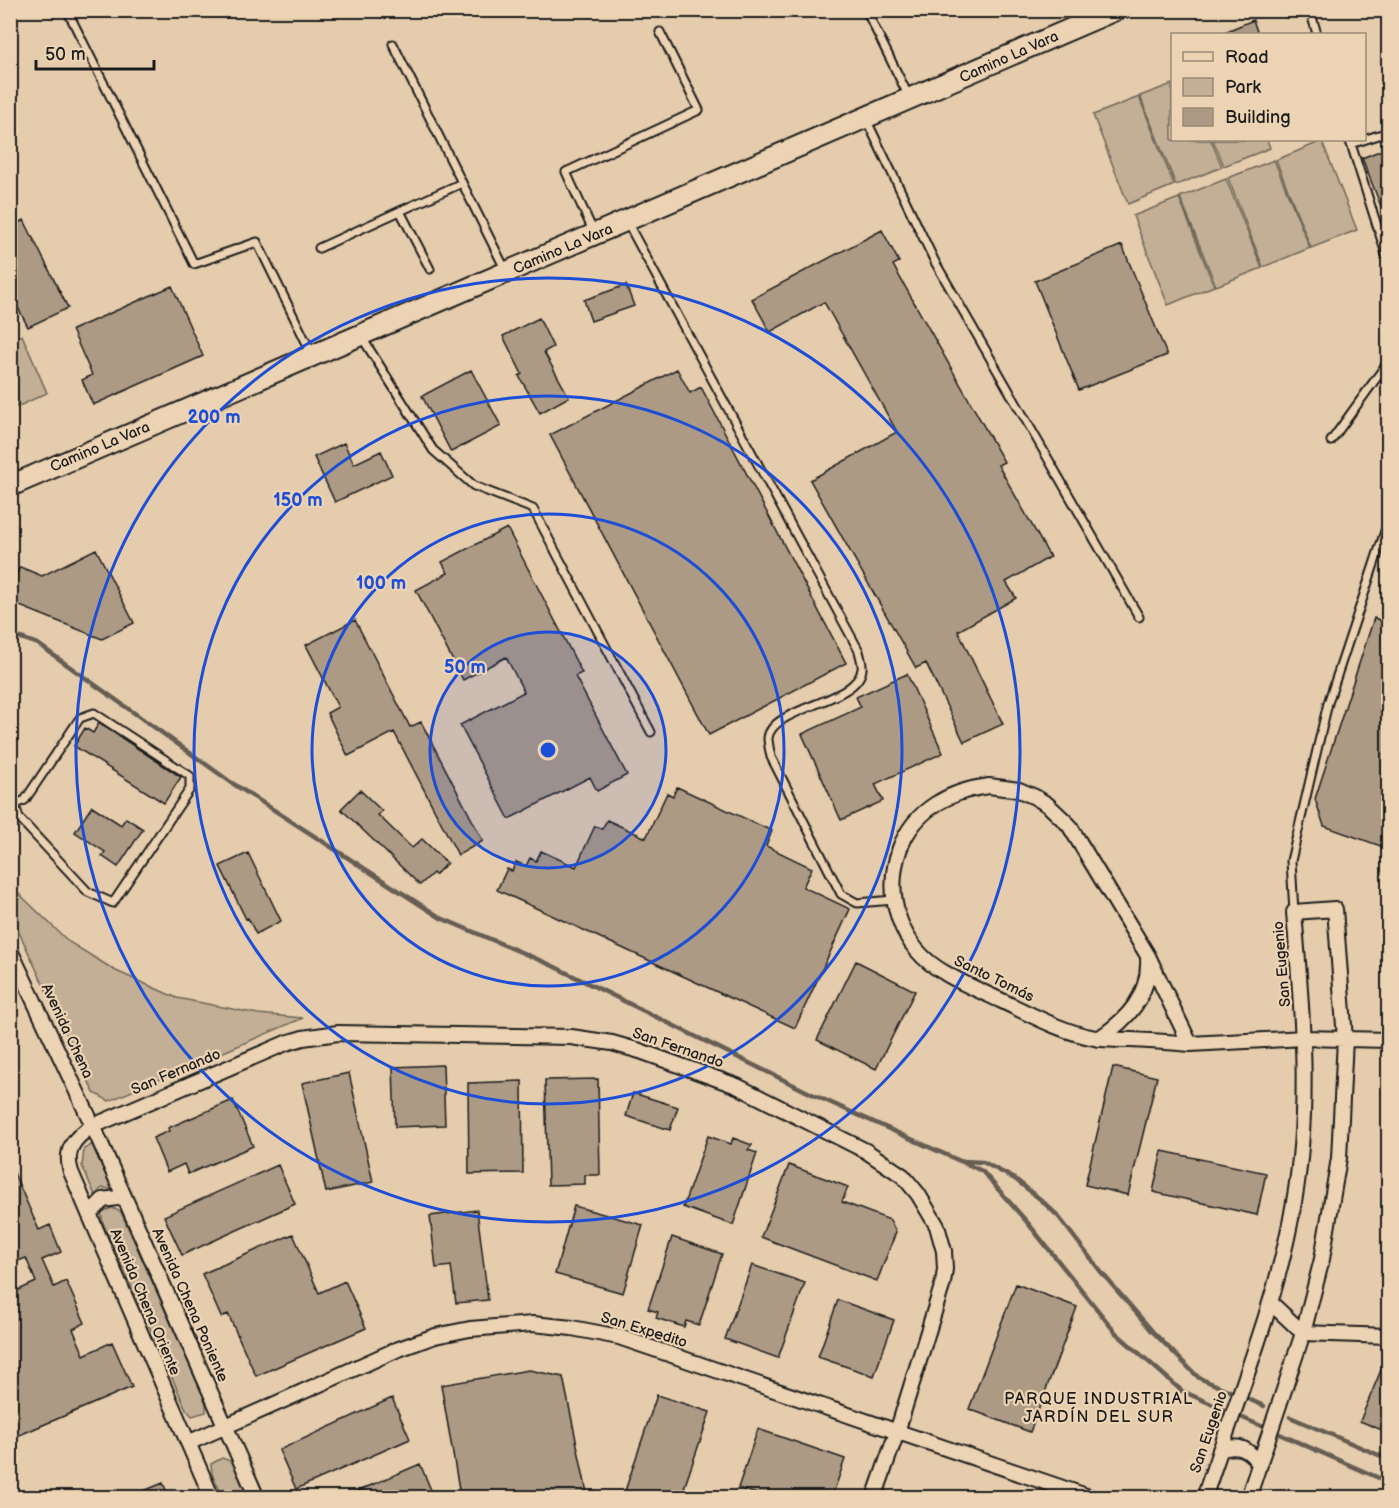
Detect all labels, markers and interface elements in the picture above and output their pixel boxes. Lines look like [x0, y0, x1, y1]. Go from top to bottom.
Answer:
street label: Camino La Vara [956, 27, 1062, 87]
scale bar [36, 33, 154, 71]
legend [1171, 33, 1366, 141]
text: 50 m [45, 44, 86, 65]
text: Road [1225, 47, 1269, 68]
text: Park [1225, 77, 1261, 98]
text: Building [1225, 107, 1291, 128]
street label: Camino La Vara [510, 219, 616, 279]
text: 200 m [187, 407, 241, 428]
street label: Camino La Vara [47, 417, 153, 477]
text: 150 m [273, 490, 323, 511]
text: 100 m [356, 573, 406, 594]
text: 50 m [444, 657, 486, 678]
centre of rings [538, 740, 558, 760]
street label: San Eugenio [1269, 920, 1295, 1008]
street label: Santo Tomás [951, 951, 1038, 1007]
street label: Avenida Chena [37, 980, 97, 1082]
street label: San Fernando [630, 1023, 726, 1073]
street label: San Fernando [128, 1045, 224, 1099]
street label: Avenida Chena Poniente [147, 1225, 233, 1385]
street label: Avenida Chena Oriente [105, 1226, 185, 1378]
street label: San Expedito [598, 1308, 690, 1352]
street label: San Eugenio [1186, 1388, 1232, 1476]
district label: PARQUE INDUSTRIAL JARDÍN DEL SUR [1004, 1390, 1194, 1427]

